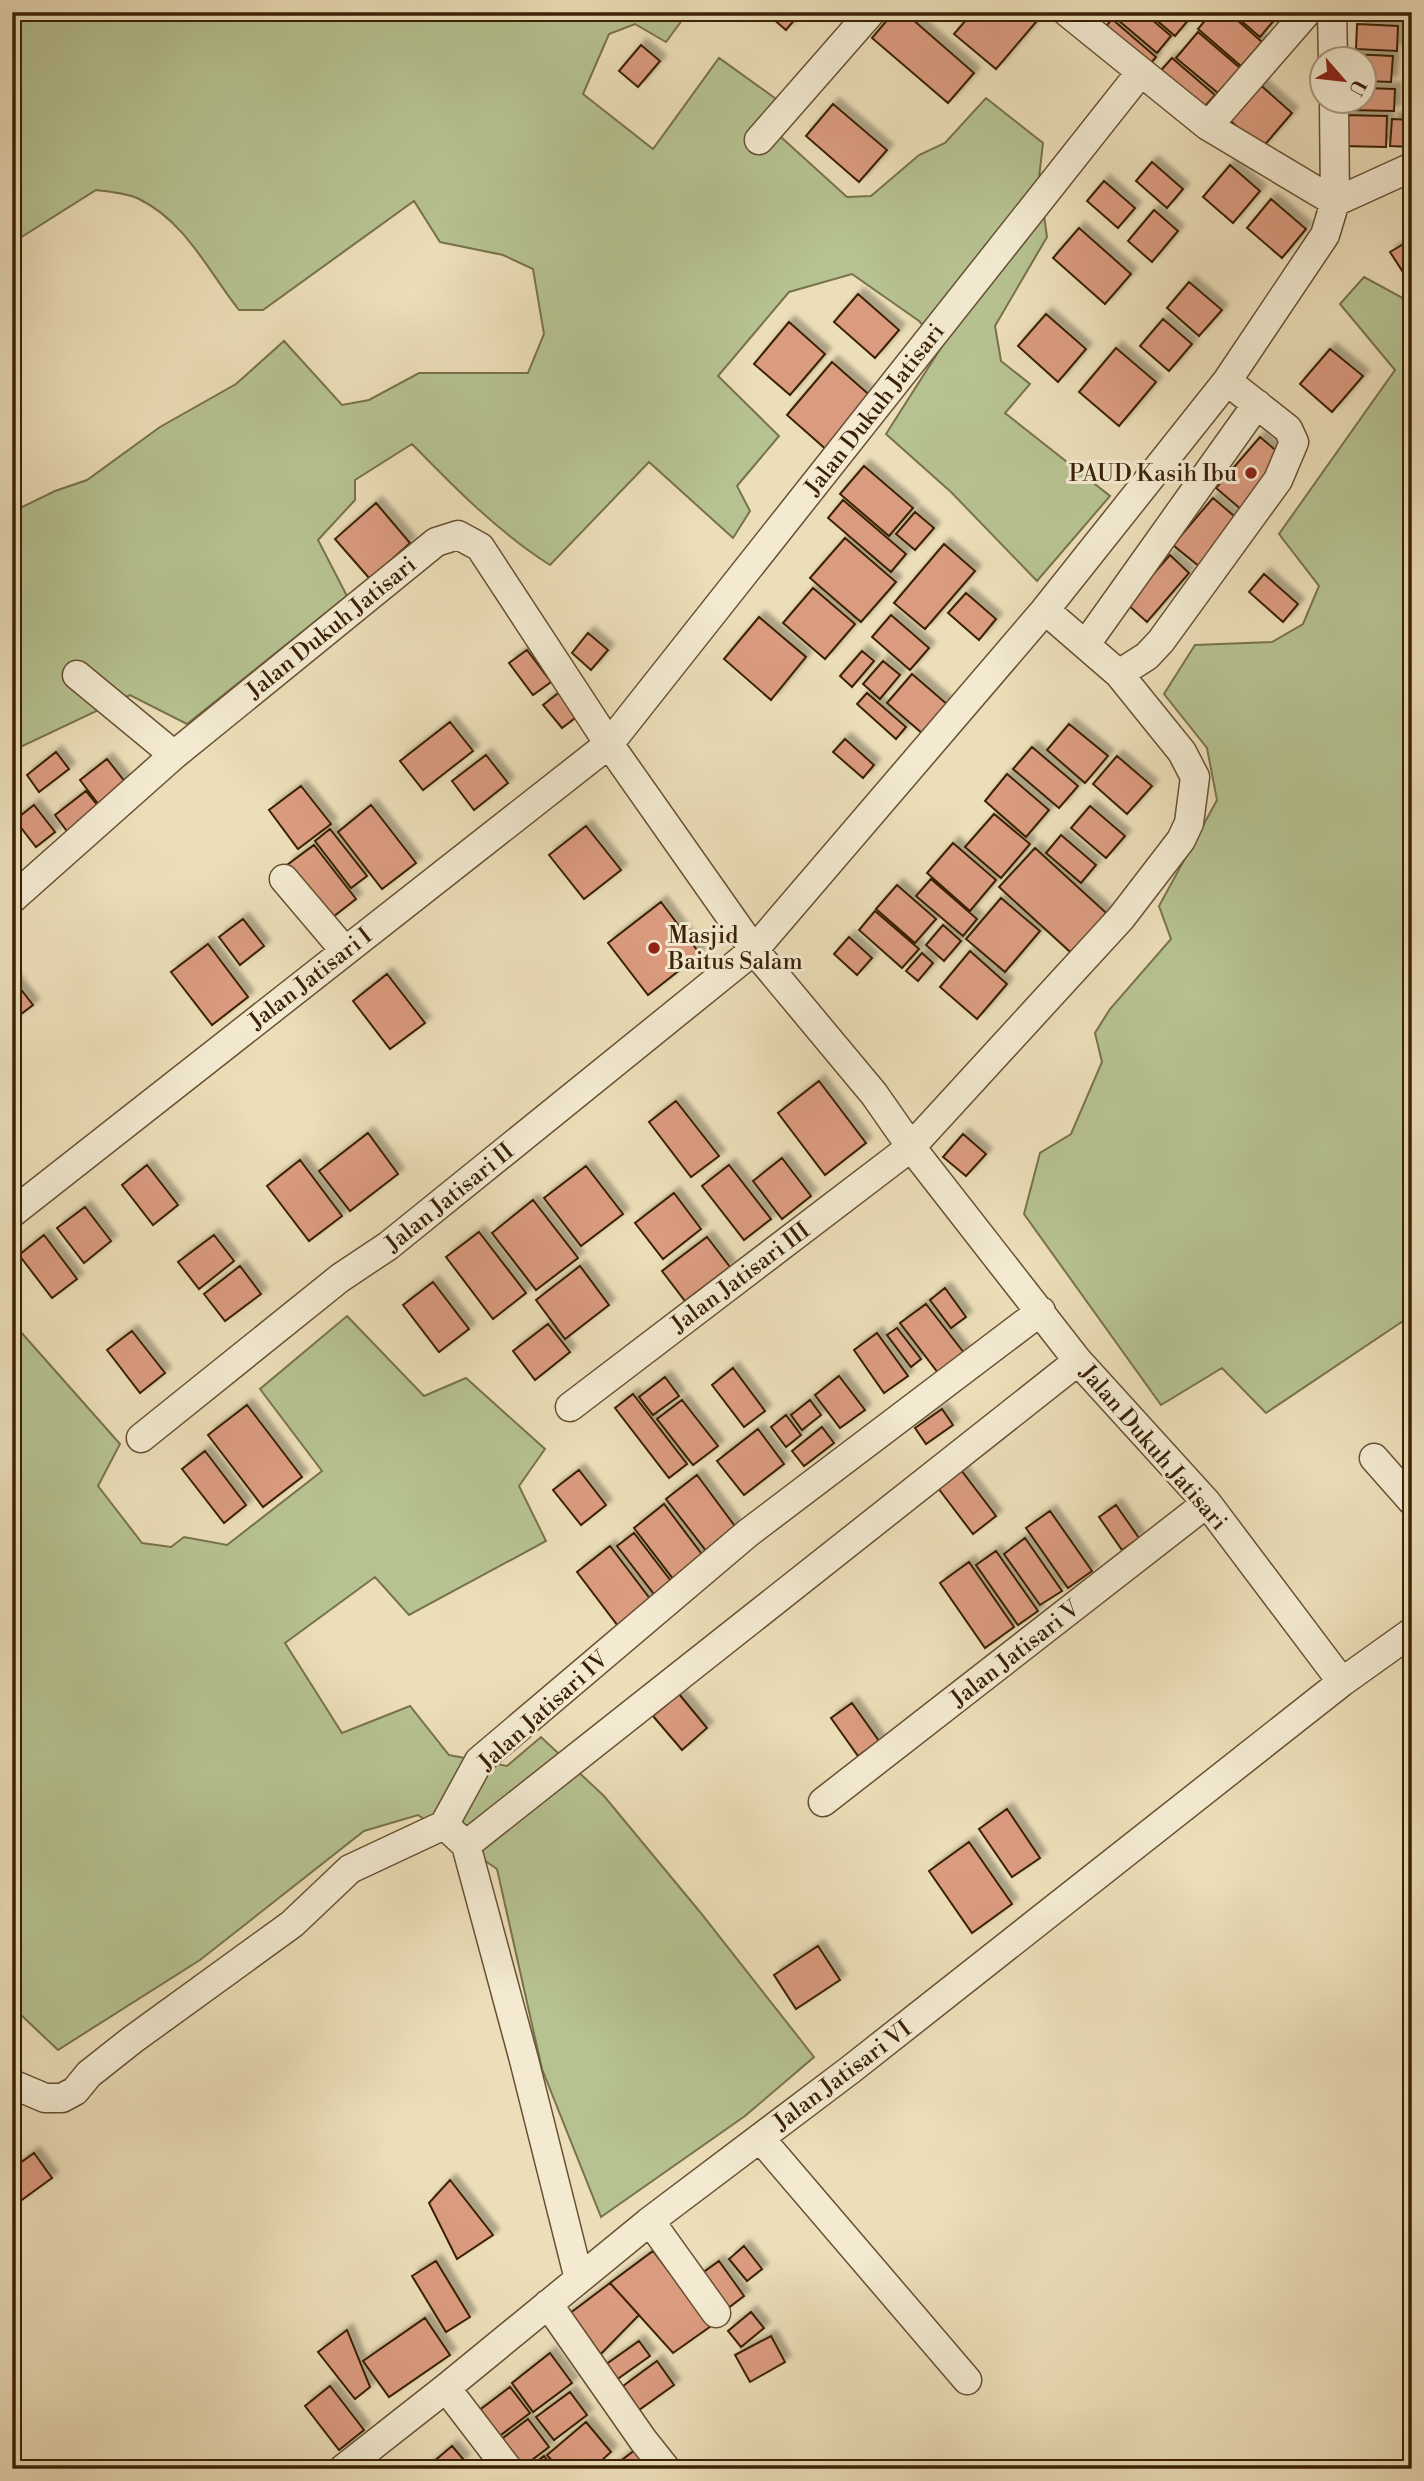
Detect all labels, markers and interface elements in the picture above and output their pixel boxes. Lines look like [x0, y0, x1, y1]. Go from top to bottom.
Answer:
north arrow [1308, 46, 1378, 116]
text: U [1343, 75, 1371, 100]
street label: Jalan Dukuh Jatisari [798, 318, 951, 502]
place label: PAUD Kasih Ibu [1069, 460, 1237, 488]
marker: PAUD Kasih Ibu [1243, 465, 1259, 481]
street label: Jalan Dukuh Jatisari [240, 551, 422, 705]
street label: Jalan Jatisari I [243, 922, 378, 1036]
place label: Masjid Baitus Salam [667, 922, 803, 976]
marker: Masjid Baitus Salam [646, 940, 662, 956]
street label: Jalan Jatisari II [379, 1137, 520, 1259]
street label: Jalan Jatisari III [665, 1217, 816, 1340]
street label: Jalan Dukuh Jatisari [1073, 1358, 1233, 1536]
street label: Jalan Jatisari V [945, 1594, 1086, 1714]
street label: Jalan Jatisari IV [472, 1645, 615, 1777]
street label: Jalan Jatisari VI [767, 2015, 917, 2137]

